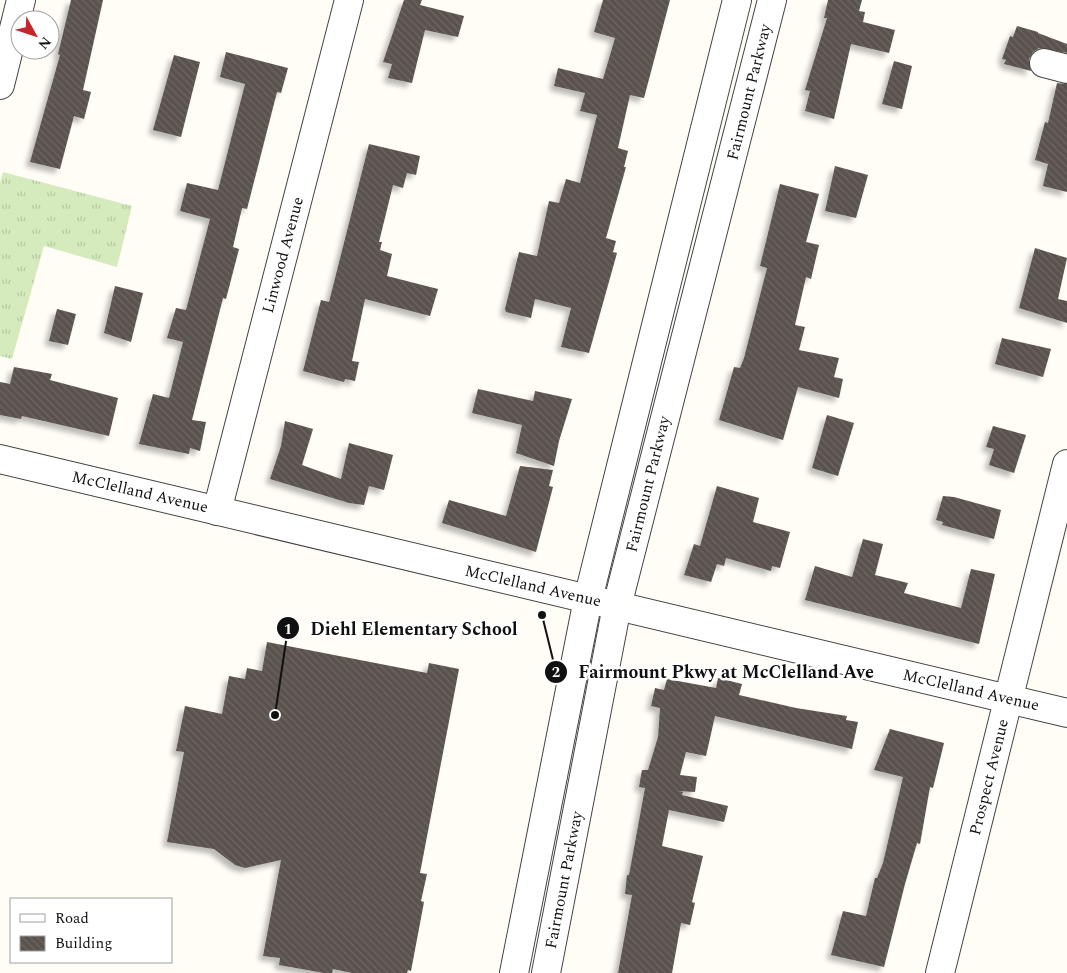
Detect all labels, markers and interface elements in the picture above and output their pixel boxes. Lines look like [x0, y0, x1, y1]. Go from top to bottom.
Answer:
north arrow [10, 10, 60, 60]
street label: Fairmount Parkway [720, 20, 778, 163]
text: N [33, 32, 56, 54]
street label: Linwood Avenue [256, 194, 310, 316]
street label: Fairmount Parkway [619, 412, 677, 555]
street label: McClelland Avenue [69, 465, 211, 519]
street label: McClelland Avenue [462, 559, 604, 613]
callout: Diehl Elementary School [276, 612, 528, 645]
text: Diehl Elementary School [310, 616, 518, 643]
text: 1 [284, 618, 292, 641]
callout: Fairmount Pkwy at McClelland Ave [544, 656, 884, 689]
text: Fairmount Pkwy at McClelland Ave [578, 659, 874, 686]
text: 2 [552, 661, 560, 684]
street label: McClelland Avenue [900, 663, 1042, 717]
street label: Prospect Avenue [963, 716, 1015, 838]
street label: Fairmount Parkway [539, 808, 589, 951]
legend [10, 898, 172, 963]
text: Road [55, 907, 89, 930]
text: Building [55, 932, 112, 955]

